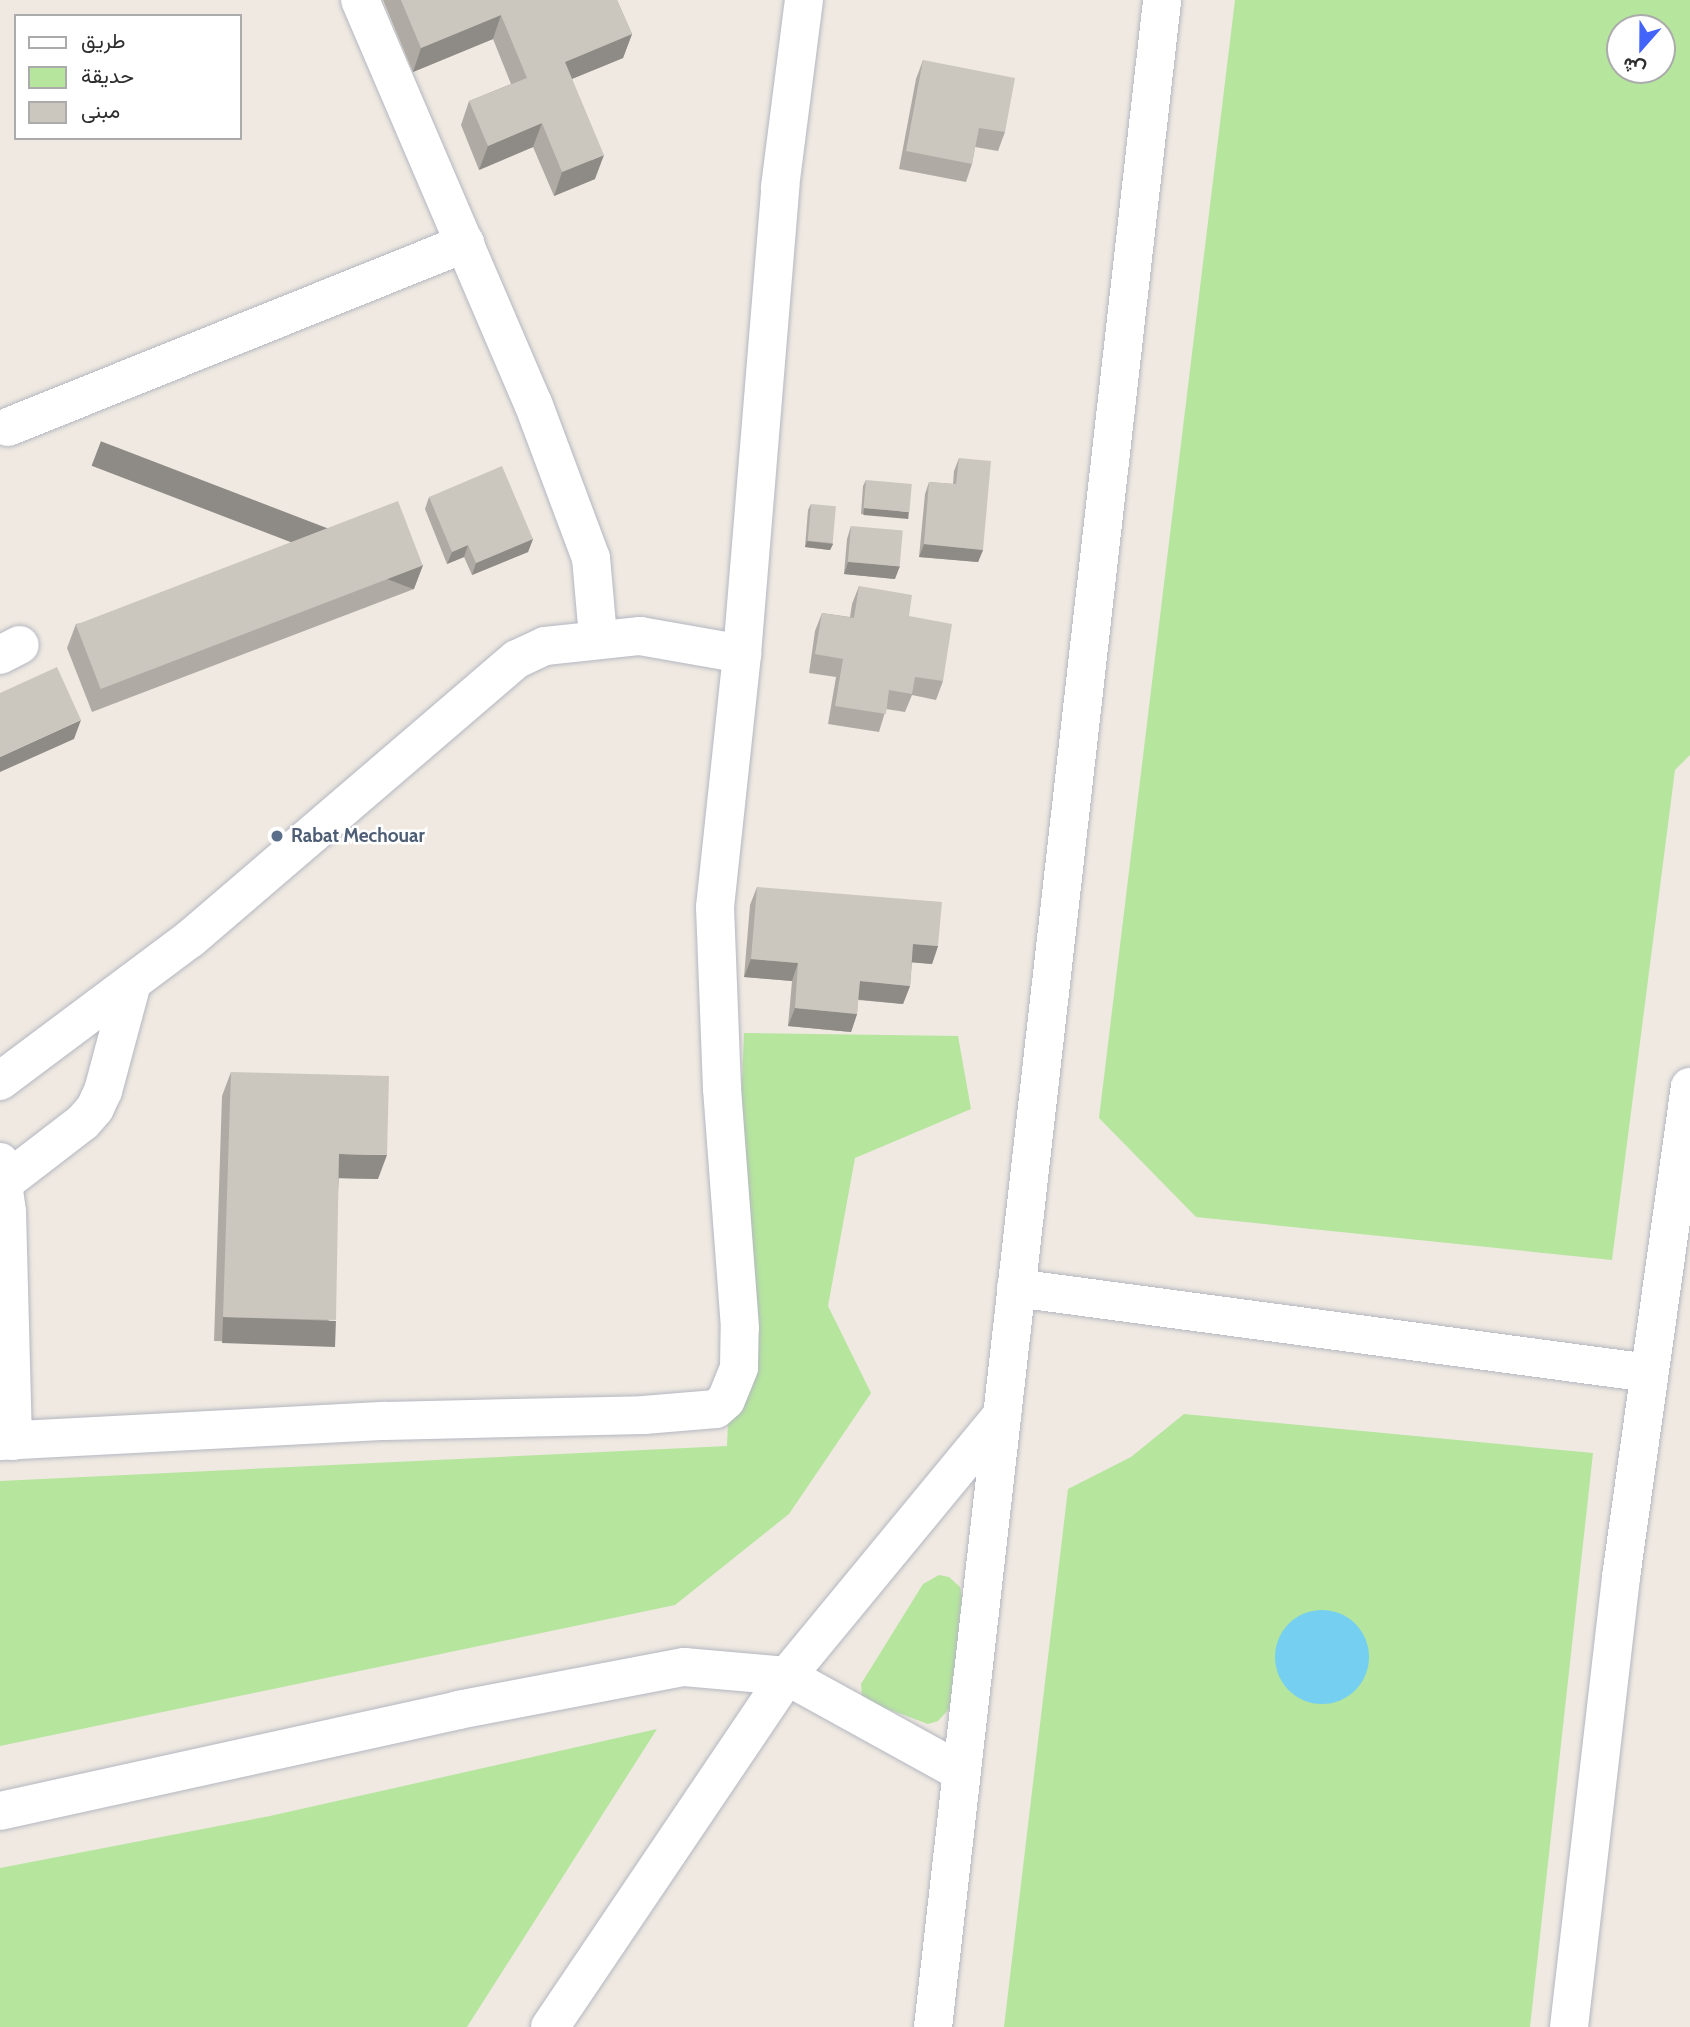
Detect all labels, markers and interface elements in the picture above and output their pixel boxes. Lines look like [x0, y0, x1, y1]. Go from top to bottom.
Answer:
legend [14, 14, 242, 140]
north arrow [1606, 14, 1676, 84]
text: طريق [81, 28, 126, 53]
text: ش [1619, 52, 1649, 82]
text: حديقة [81, 63, 134, 88]
text: مبنى [81, 98, 120, 123]
place label: Rabat Mechouar [291, 825, 425, 847]
marker: Rabat Mechouar [269, 828, 285, 844]

